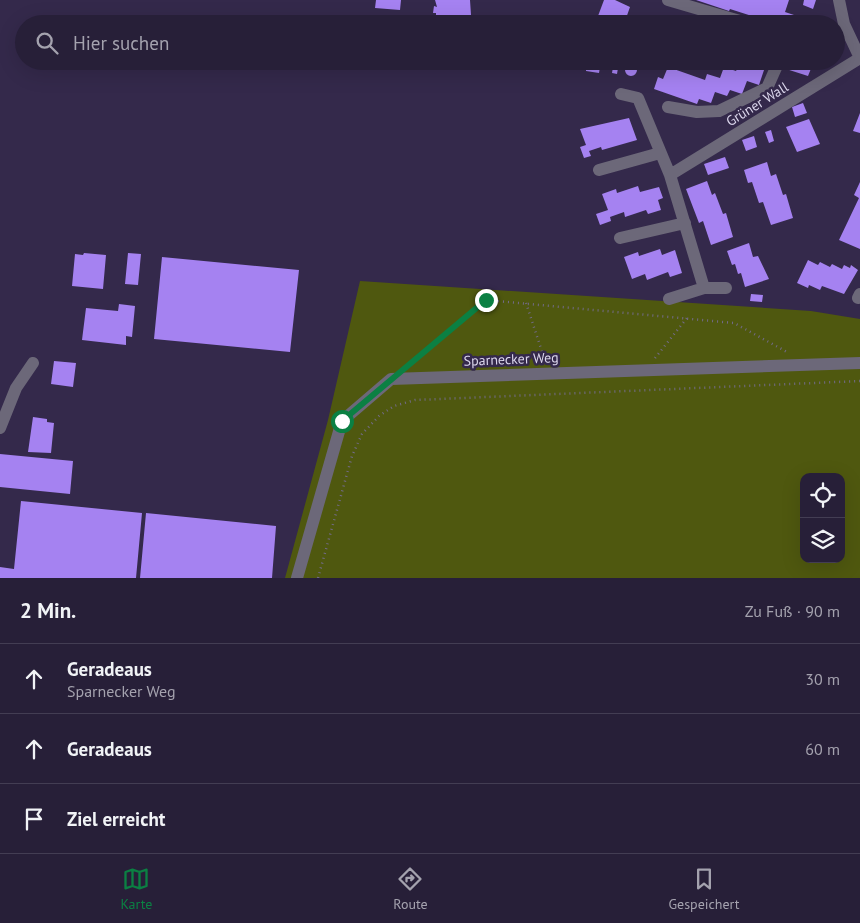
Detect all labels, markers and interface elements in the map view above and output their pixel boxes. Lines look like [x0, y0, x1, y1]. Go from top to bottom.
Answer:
search box [15, 15, 845, 70]
icon: search [33, 29, 61, 57]
text: Hier suchen [73, 31, 169, 55]
street label: Grüner Wall [723, 78, 791, 130]
route end [475, 289, 498, 312]
street label: Sparnecker Weg [463, 348, 559, 370]
route start [331, 410, 354, 433]
map controls [800, 473, 845, 563]
button: locate [800, 473, 845, 518]
button: layers [800, 518, 845, 563]
text: 2 Min. [20, 597, 76, 624]
text: Zu Fuß · 90 m [745, 601, 840, 621]
text: Geradeaus [67, 657, 152, 681]
icon: ahead [20, 665, 48, 693]
text: 30 m [805, 669, 840, 689]
text: Sparnecker Weg [67, 681, 176, 701]
icon: ahead [20, 735, 48, 763]
text: Geradeaus [67, 737, 152, 761]
text: 60 m [805, 739, 840, 759]
icon: arrive [20, 805, 48, 833]
text: Ziel erreicht [67, 807, 165, 831]
tab: Karte [120, 865, 152, 913]
tab: Route [393, 865, 428, 913]
tab: Gespeichert [669, 865, 740, 913]

